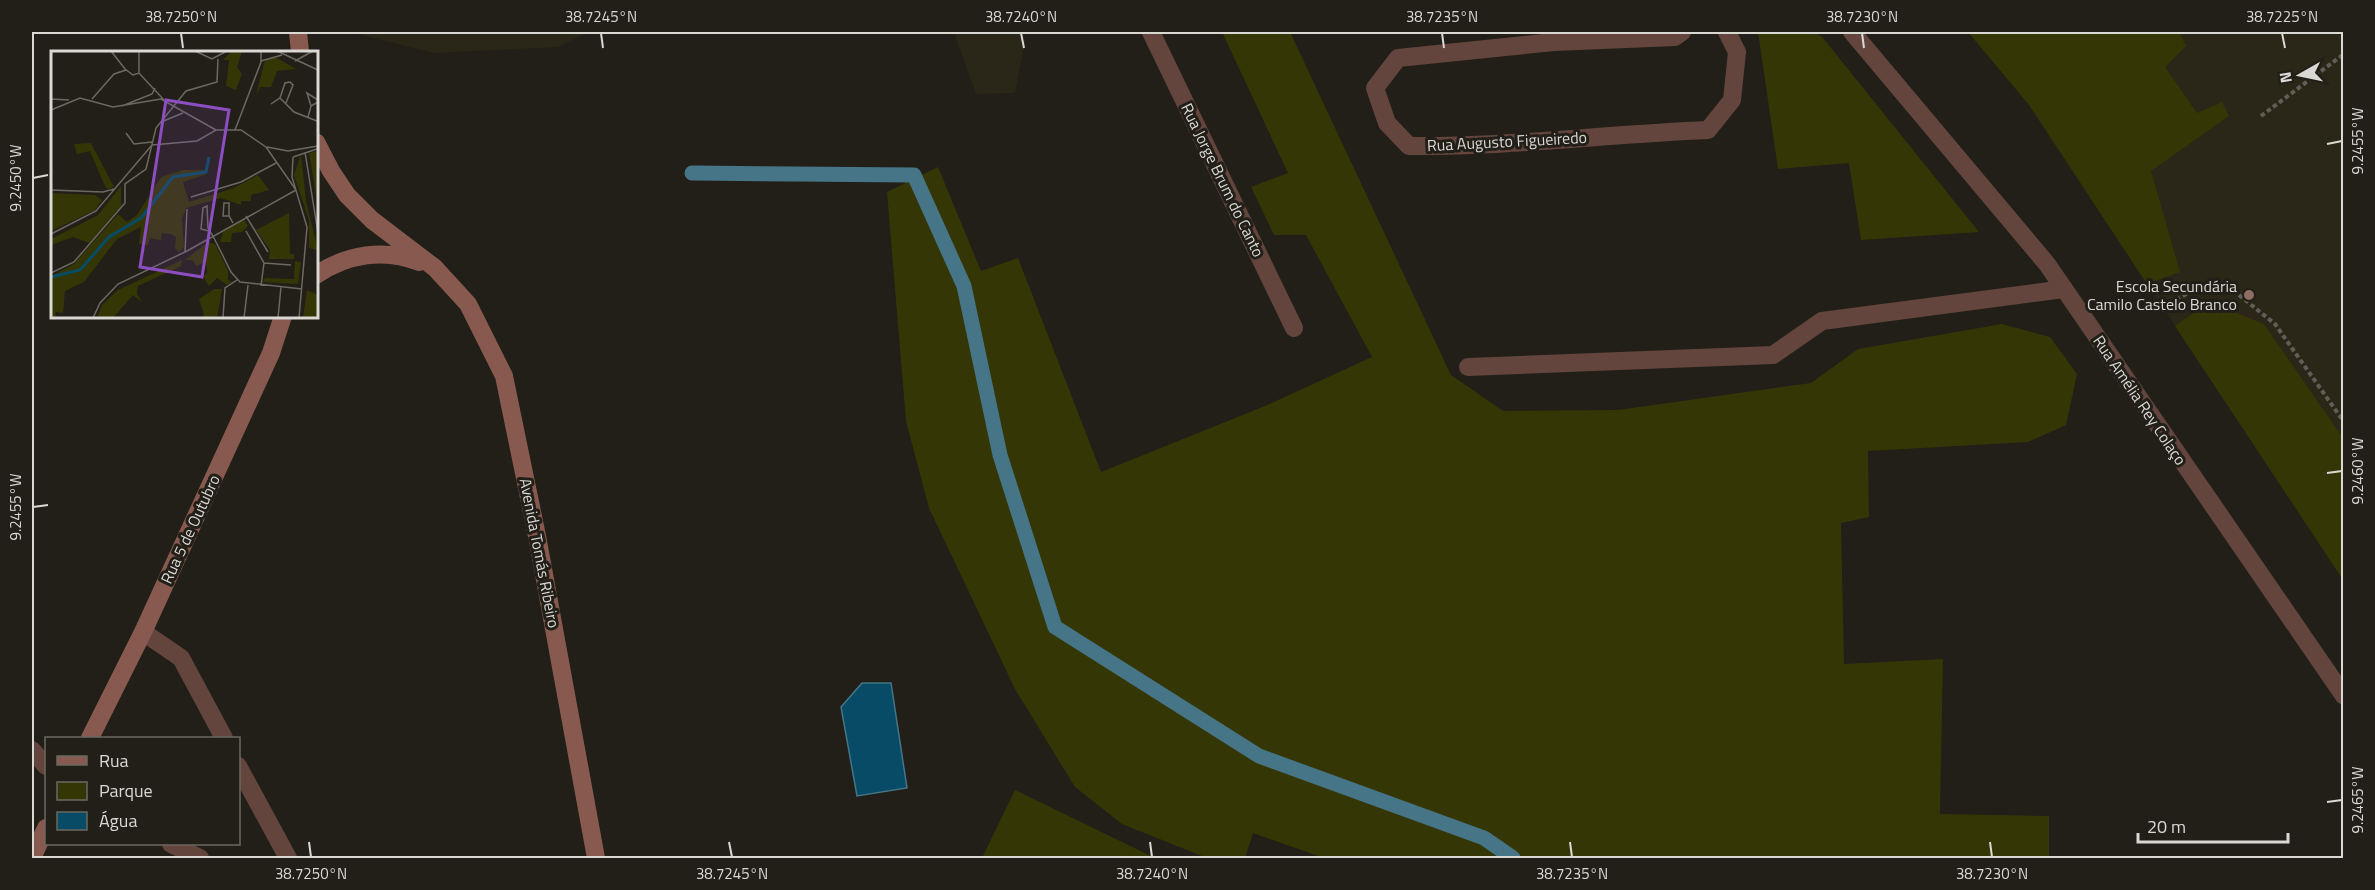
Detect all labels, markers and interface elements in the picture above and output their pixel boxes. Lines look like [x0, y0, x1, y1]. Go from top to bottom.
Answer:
text: 38.7250°N [145, 5, 217, 28]
text: 38.7245°N [565, 5, 637, 28]
text: 38.7240°N [985, 5, 1057, 28]
text: 38.7235°N [1406, 5, 1478, 28]
text: 38.7230°N [1826, 5, 1898, 28]
text: 38.7225°N [2246, 5, 2318, 28]
north arrow [2270, 45, 2330, 105]
inset map [51, 51, 318, 318]
text: N [2272, 70, 2298, 85]
street label: Rua Jorge Brum do Canto [1175, 99, 1271, 261]
text: 9.2455°W [2346, 108, 2369, 174]
street label: Rua Augusto Figueiredo [1426, 125, 1588, 157]
text: 9.2450°W [4, 145, 27, 211]
place label: Escola Secundária Camilo Castelo Branco [2087, 274, 2237, 316]
marker: Escola Secundária Camilo Castelo Branco [2242, 288, 2256, 302]
street label: Rua Amélia Rey Colaço [2087, 330, 2193, 470]
text: 9.2460°W [2346, 438, 2369, 504]
street label: Rua 5 de Outubro [154, 471, 226, 587]
text: 9.2455°W [4, 474, 27, 540]
street label: Avenida Tomás Ribeiro [514, 476, 566, 630]
legend [45, 737, 240, 845]
text: Rua [99, 747, 129, 774]
text: 9.2465°W [2346, 767, 2369, 833]
text: Parque [99, 777, 153, 804]
scale bar [2138, 806, 2288, 844]
text: Água [99, 807, 137, 834]
text: 20 m [2147, 813, 2186, 840]
text: 38.7250°N [275, 862, 347, 885]
text: 38.7245°N [696, 862, 768, 885]
text: 38.7240°N [1116, 862, 1188, 885]
text: 38.7235°N [1536, 862, 1608, 885]
text: 38.7230°N [1956, 862, 2028, 885]

